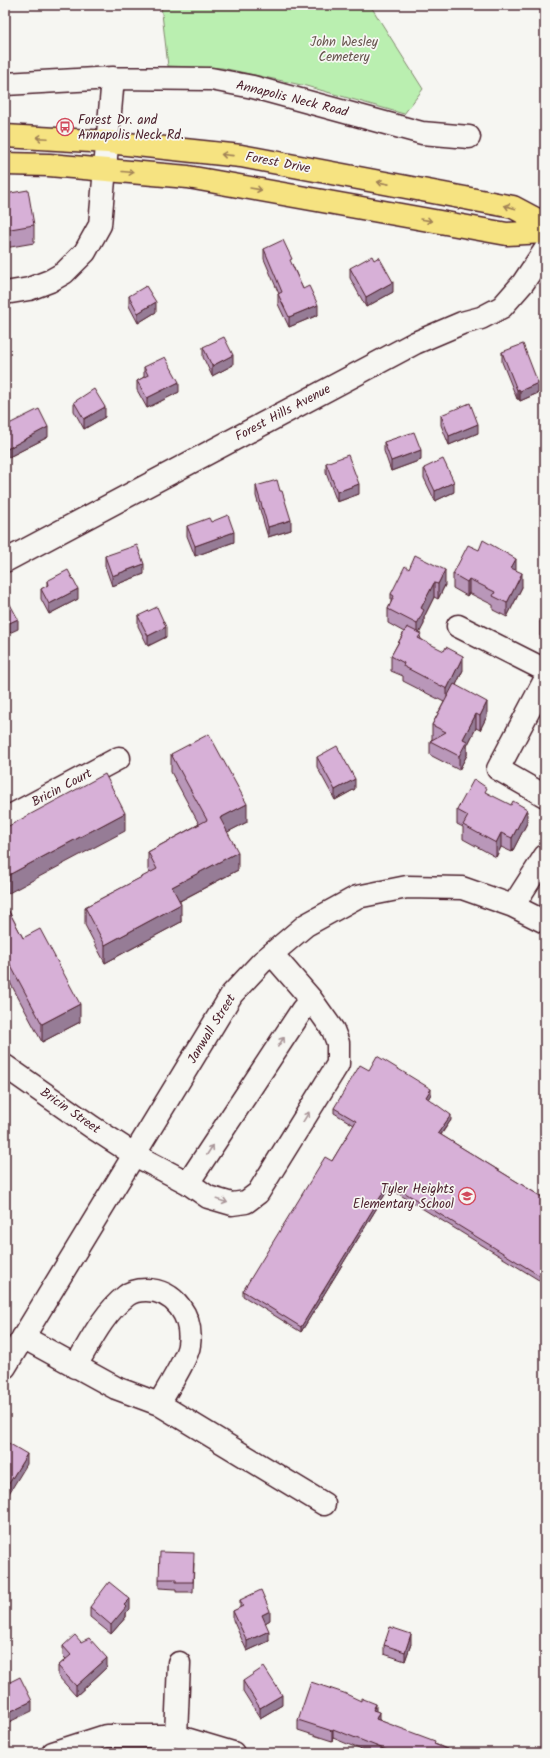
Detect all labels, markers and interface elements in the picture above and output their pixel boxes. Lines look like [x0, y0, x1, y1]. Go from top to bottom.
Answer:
park label: John Wesley Cemetery [310, 32, 379, 68]
street label: Annapolis Neck Road [234, 75, 351, 123]
place label: Forest Dr. and Annapolis Neck Rd. [78, 110, 184, 146]
bus stop icon: Forest Dr. and Annapolis Neck Rd. [55, 117, 75, 137]
one-way arrow [36, 134, 49, 141]
street label: Forest Drive [244, 146, 312, 180]
one-way arrow [221, 151, 234, 158]
one-way arrow [121, 168, 134, 175]
one-way arrow [376, 178, 389, 186]
one-way arrow [249, 185, 262, 193]
one-way arrow [504, 203, 517, 210]
one-way arrow [419, 216, 432, 224]
street label: Forest Hills Avenue [231, 379, 335, 447]
street label: Bricin Court [28, 763, 97, 813]
street label: Janwall Street [182, 989, 242, 1068]
one-way arrow [277, 1036, 285, 1047]
street label: Bricin Street [35, 1082, 105, 1140]
one-way arrow [301, 1111, 310, 1122]
one-way arrow [206, 1144, 214, 1156]
place label: Tyler Heights Elementary School [353, 1179, 454, 1215]
school or university icon: Tyler Heights Elementary School [457, 1186, 477, 1206]
one-way arrow [215, 1198, 228, 1205]

